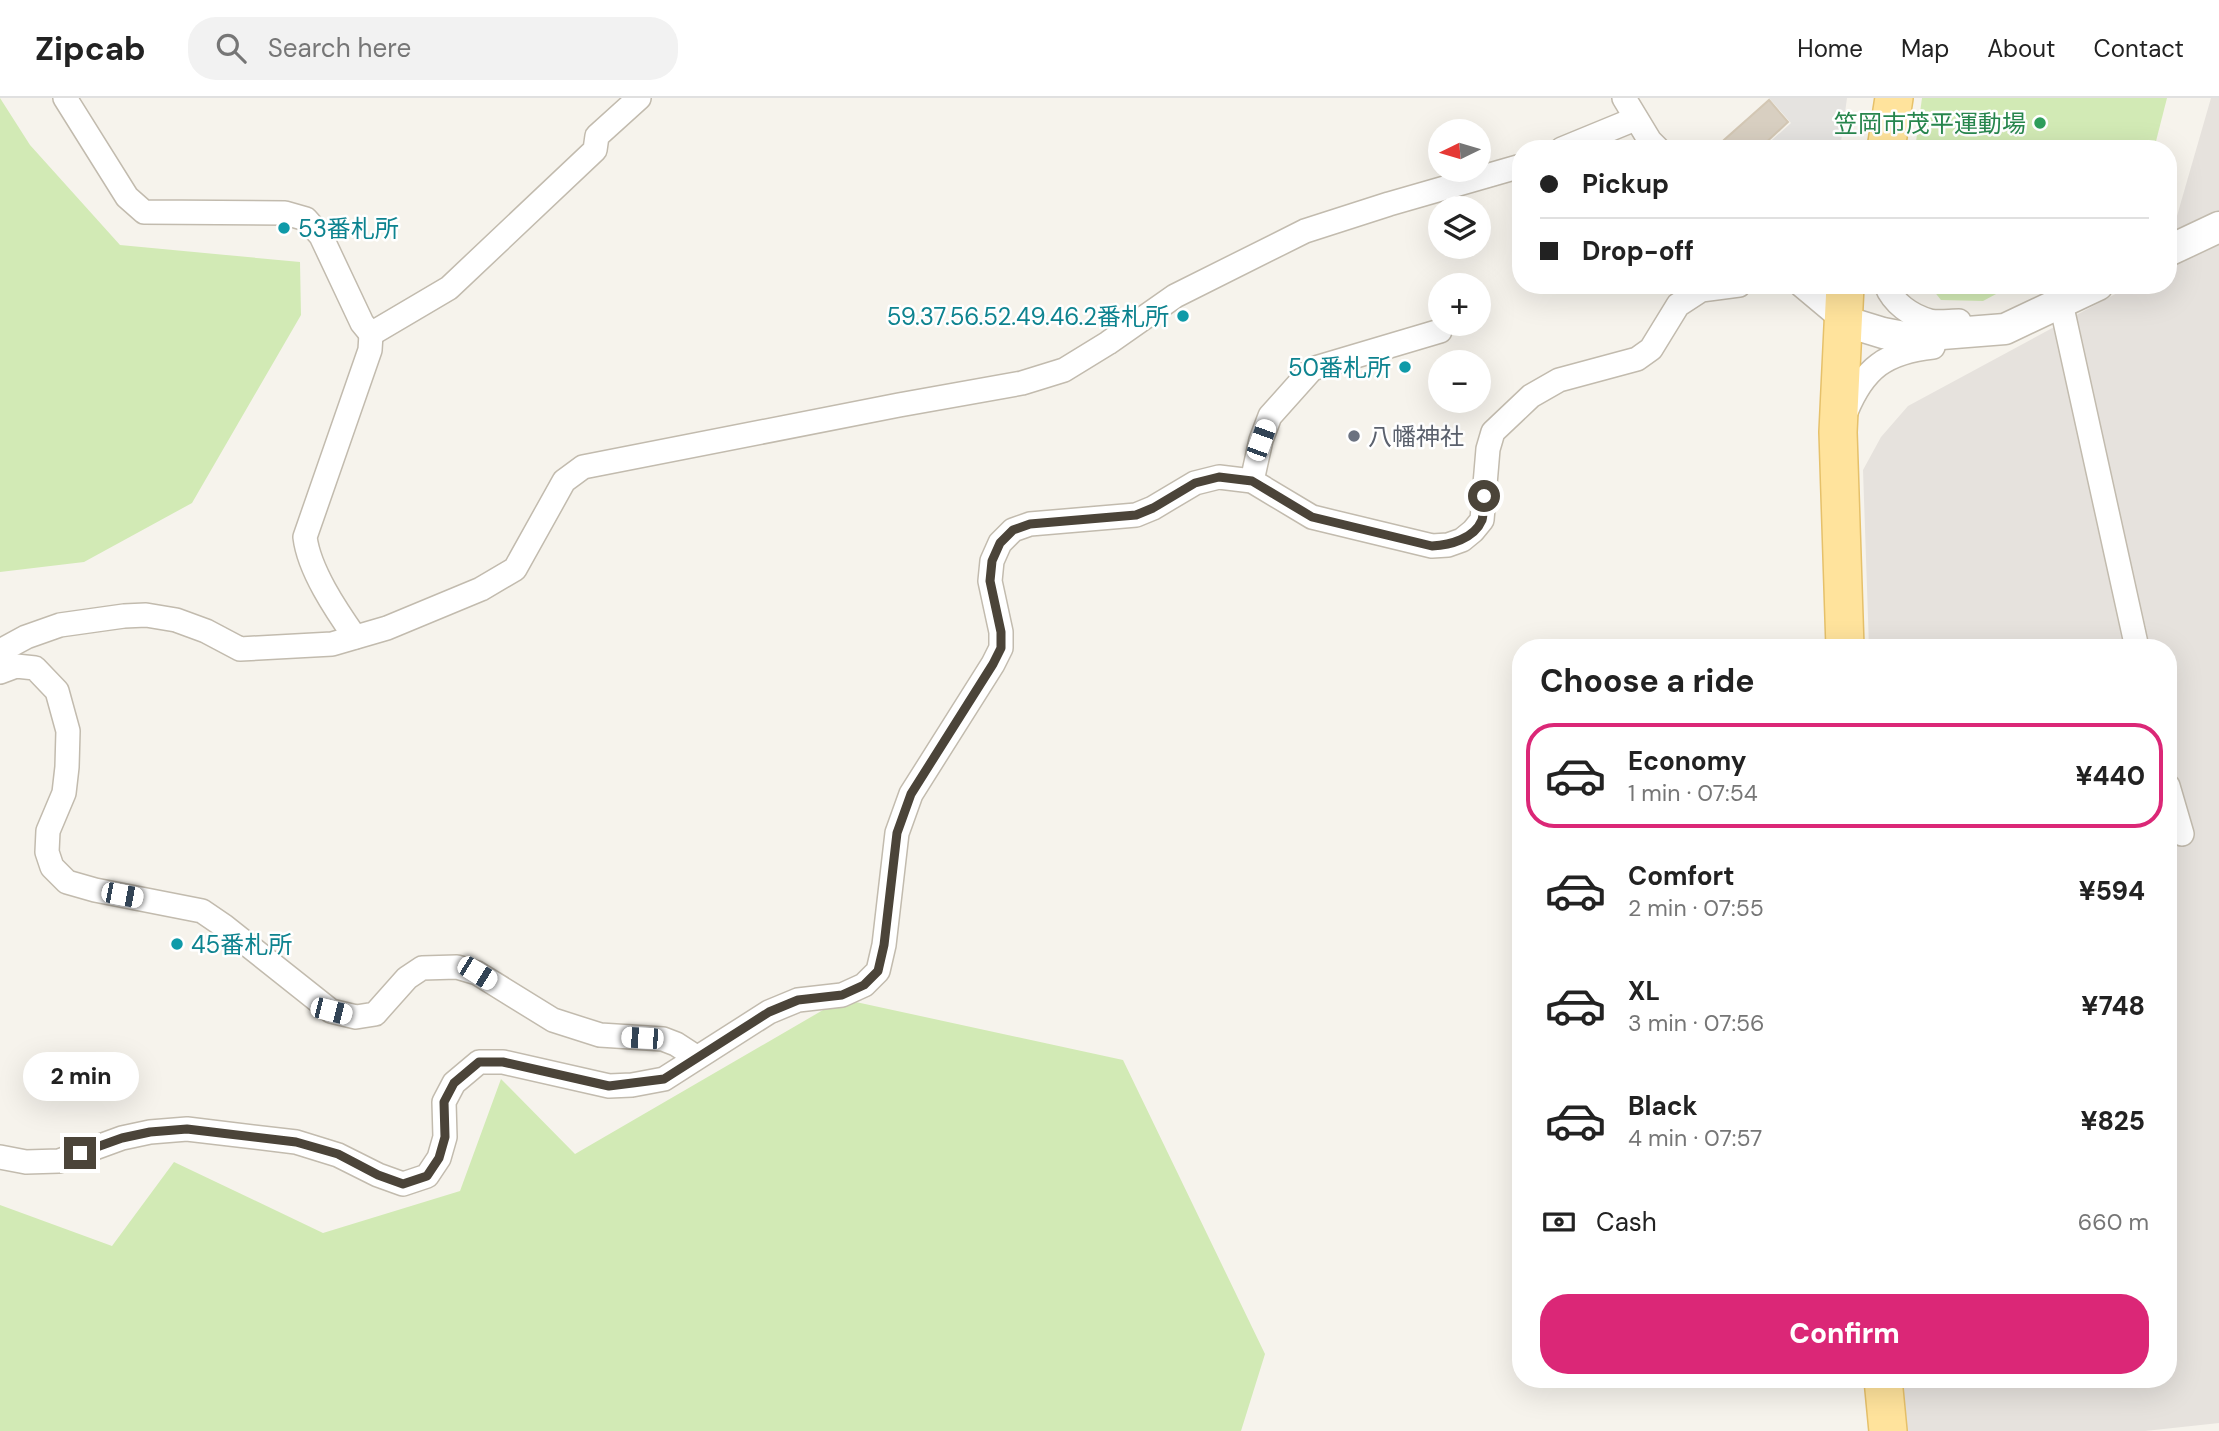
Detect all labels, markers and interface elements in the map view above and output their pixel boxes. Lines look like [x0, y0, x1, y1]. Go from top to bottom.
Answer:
search box [188, 17, 678, 80]
text: Zipcab [35, 27, 146, 70]
icon: search [212, 29, 250, 67]
text: Search here [268, 31, 411, 65]
text: Home [1797, 33, 1863, 64]
text: Map [1901, 33, 1949, 64]
text: About [1987, 33, 2056, 64]
text: Contact [2094, 33, 2184, 64]
place label: 笠岡市茂平運動場 [1834, 108, 2026, 139]
marker: 笠岡市茂平運動場 [2032, 115, 2048, 131]
north arrow [1428, 119, 1491, 182]
map controls [1428, 119, 1491, 413]
text: Pickup [1582, 167, 1669, 201]
button: layers [1428, 196, 1491, 259]
place label: 53番札所 [298, 213, 399, 244]
marker: 53番札所 [276, 220, 292, 236]
text: Drop-off [1582, 234, 1694, 268]
button: + [1428, 273, 1491, 336]
place label: 59.37.56.52.49.46.2番札所 [887, 301, 1169, 332]
marker: 59.37.56.52.49.46.2番札所 [1175, 308, 1191, 324]
button: − [1428, 350, 1491, 413]
place label: 50番札所 [1288, 352, 1391, 383]
marker: 50番札所 [1397, 359, 1413, 375]
car [1244, 417, 1279, 463]
place label: 八幡神社 [1368, 421, 1464, 452]
marker: 八幡神社 [1346, 428, 1362, 444]
route start [1468, 480, 1500, 512]
text: Choose a ride [1540, 660, 1755, 702]
icon: car [1544, 744, 1607, 807]
text: Economy [1628, 744, 1746, 778]
text: ¥440 [2076, 759, 2145, 793]
text: 1 min · 07:54 [1628, 778, 1758, 808]
icon: car [1544, 859, 1607, 922]
text: Comfort [1628, 859, 1734, 893]
text: ¥594 [2079, 874, 2145, 908]
car [100, 881, 145, 909]
text: 2 min · 07:55 [1628, 893, 1764, 923]
place label: 45番札所 [191, 929, 292, 960]
marker: 45番札所 [169, 936, 185, 952]
car [454, 953, 501, 993]
icon: car [1544, 974, 1607, 1037]
text: XL [1628, 974, 1660, 1008]
text: ¥748 [2081, 989, 2145, 1023]
car [309, 996, 354, 1026]
text: 3 min · 07:56 [1628, 1008, 1765, 1038]
car [621, 1026, 664, 1050]
callout: 2 min [22, 1052, 138, 1100]
text: 2 min [50, 1061, 112, 1091]
icon: car [1544, 1089, 1607, 1152]
text: Black [1628, 1089, 1698, 1123]
text: ¥825 [2080, 1104, 2145, 1138]
text: 4 min · 07:57 [1628, 1123, 1762, 1153]
route end [64, 1137, 96, 1169]
icon: cash [1540, 1203, 1578, 1241]
text: Cash [1596, 1205, 1657, 1239]
text: 660 m [2078, 1207, 2149, 1237]
button: Confirm [1540, 1294, 2149, 1374]

